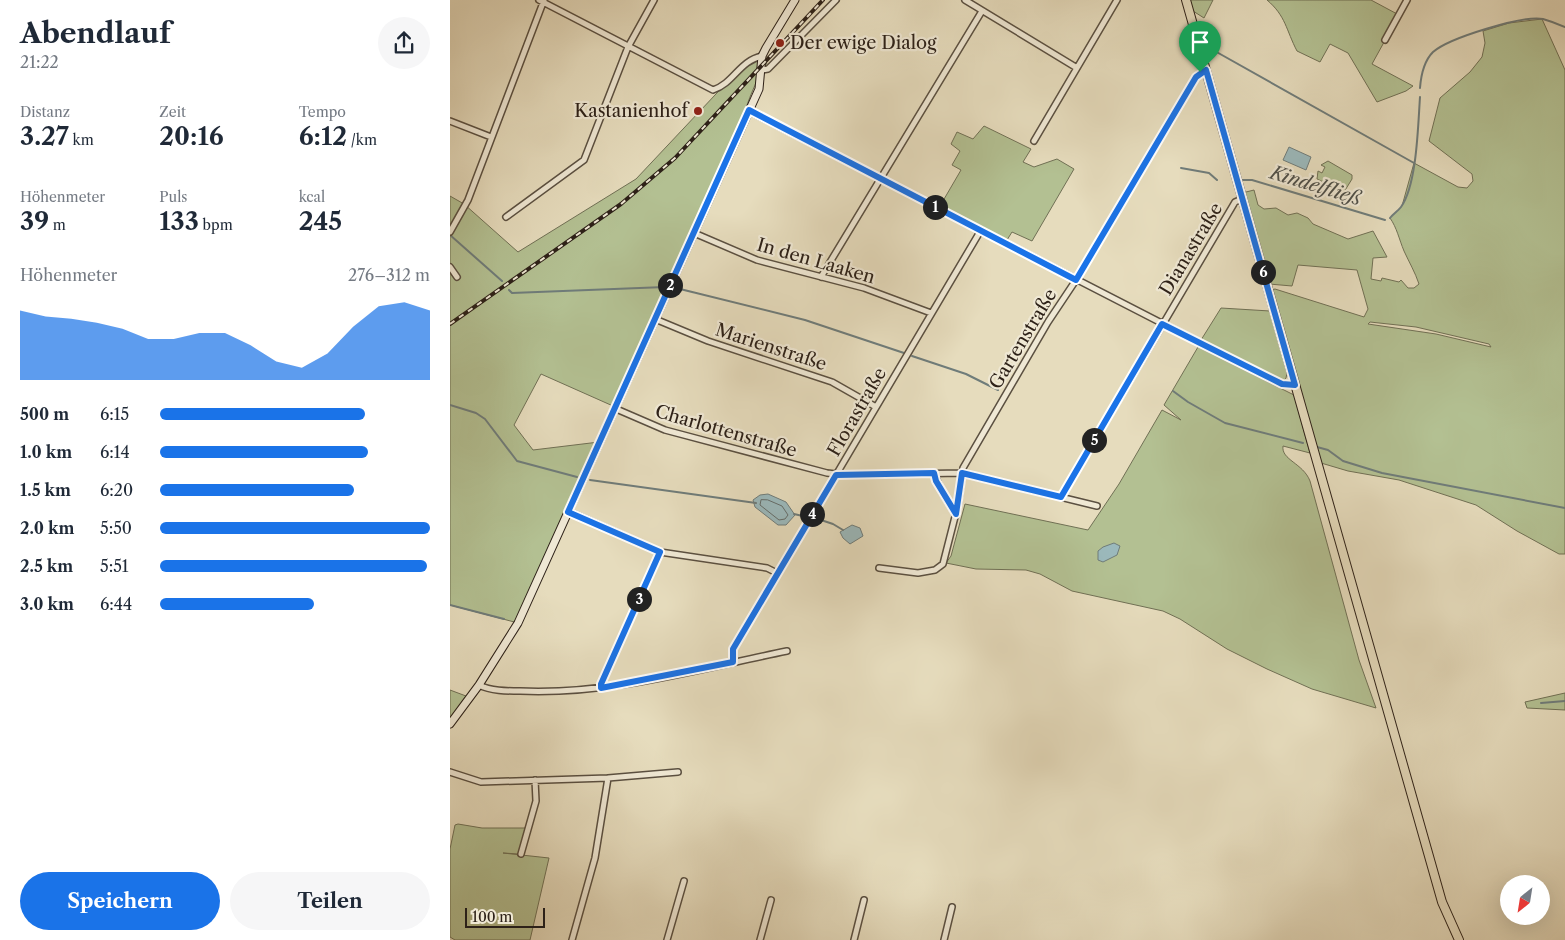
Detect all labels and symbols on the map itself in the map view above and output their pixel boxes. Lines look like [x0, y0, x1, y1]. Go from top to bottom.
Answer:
pin [1179, 21, 1221, 72]
place label: Der ewige Dialog [790, 32, 937, 54]
marker: Der ewige Dialog [774, 37, 786, 49]
place label: Kastanienhof [574, 100, 691, 122]
marker: Kastanienhof [692, 105, 704, 117]
water label: Kindelfließ [1266, 160, 1364, 210]
pin: 1 [922, 194, 948, 220]
street label: Dianastraße [1155, 199, 1227, 299]
street label: In den Laaken [754, 234, 878, 288]
pin: 6 [1250, 260, 1276, 284]
pin: 2 [658, 272, 682, 298]
street label: Gartenstraße [984, 285, 1062, 393]
street label: Marienstraße [713, 319, 829, 375]
street label: Florastraße [823, 364, 891, 460]
street label: Charlottenstraße [653, 400, 799, 462]
pin: 5 [1082, 428, 1106, 452]
pin: 4 [800, 502, 824, 526]
pin: 3 [626, 586, 652, 612]
north arrow [1500, 875, 1550, 925]
scale bar [465, 905, 545, 928]

